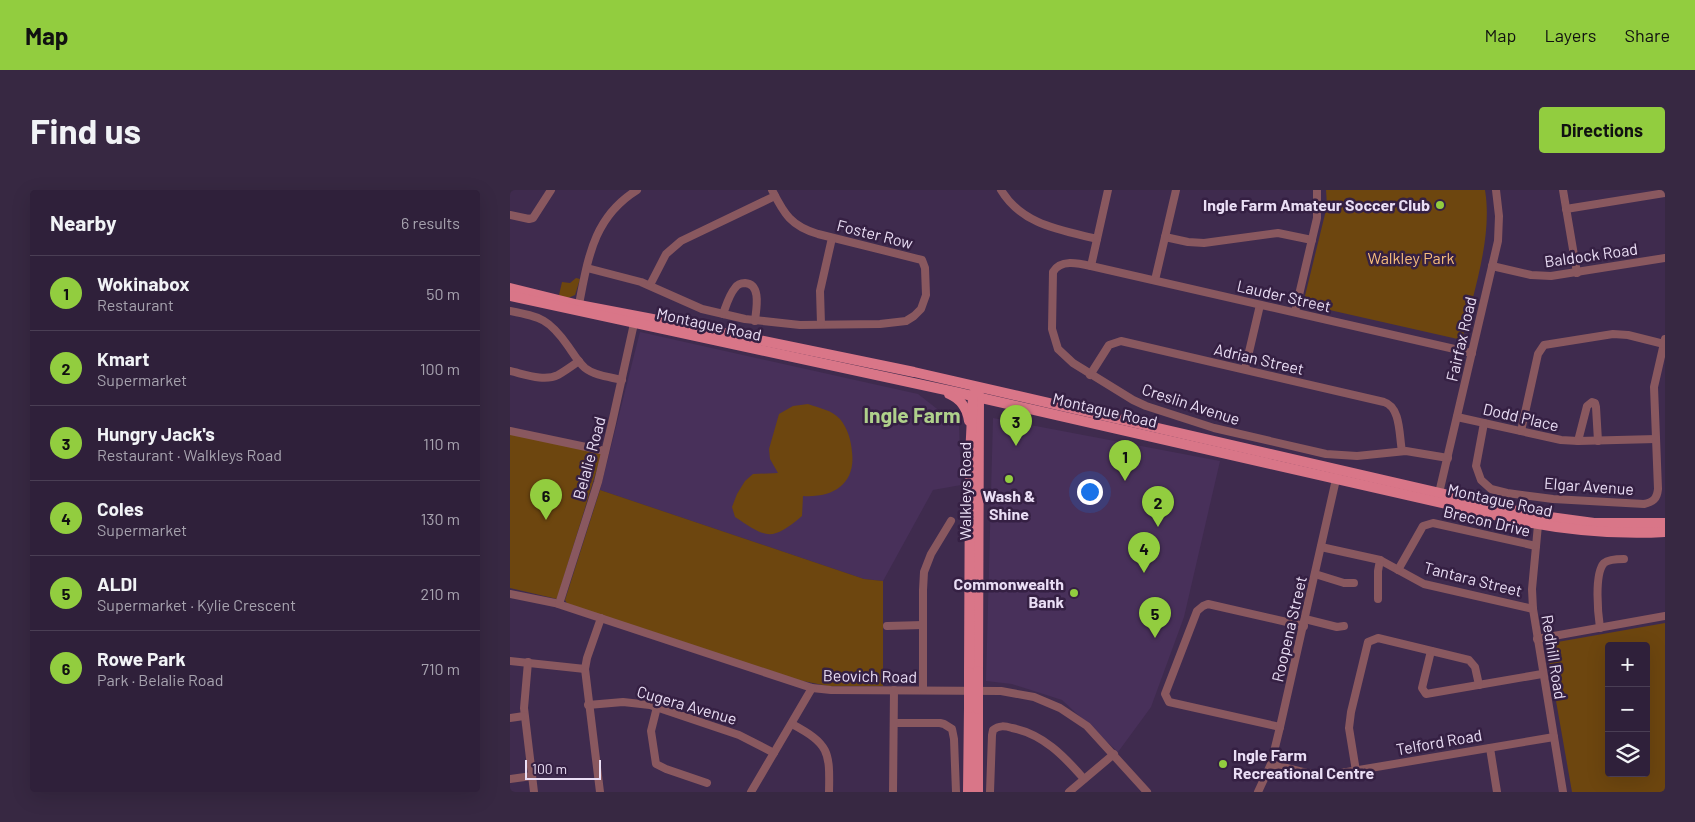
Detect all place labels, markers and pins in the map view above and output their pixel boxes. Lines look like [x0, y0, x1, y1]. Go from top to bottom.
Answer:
place label: Ingle Farm Amateur Soccer Club [1203, 195, 1430, 214]
marker: Ingle Farm Amateur Soccer Club [1434, 199, 1446, 211]
pin: 3 [1000, 405, 1032, 446]
pin: 1 [1109, 440, 1141, 481]
marker: Wash & Shine [1003, 473, 1015, 485]
pin: 6 [530, 479, 562, 520]
place label: Wash & Shine [983, 486, 1035, 523]
pin: 2 [1142, 486, 1174, 527]
pin: 4 [1128, 532, 1160, 573]
place label: Commonwealth Bank [954, 574, 1064, 611]
marker: Commonwealth Bank [1068, 587, 1080, 599]
pin: 5 [1139, 597, 1171, 638]
place label: Ingle Farm Recreational Centre [1233, 745, 1374, 782]
marker: Ingle Farm Recreational Centre [1217, 758, 1229, 770]

